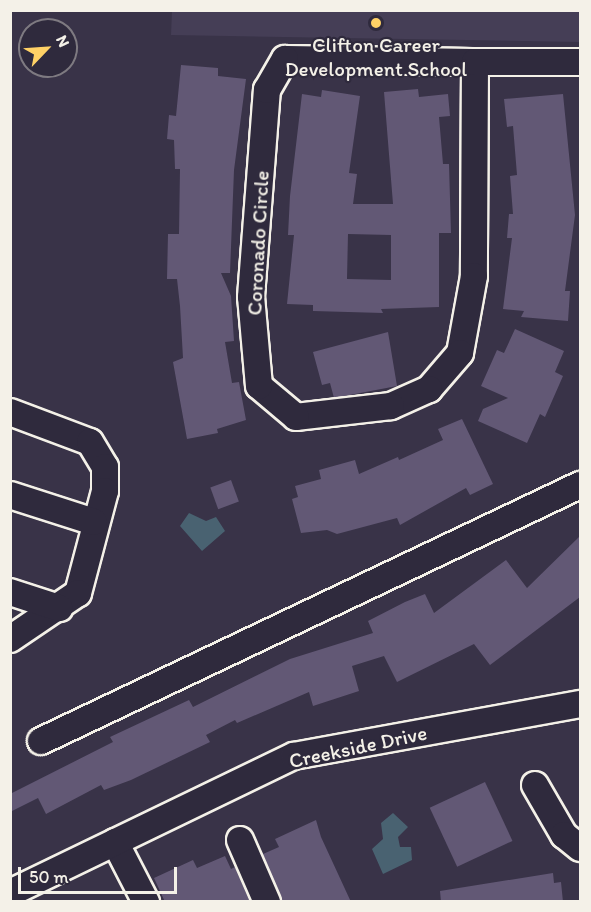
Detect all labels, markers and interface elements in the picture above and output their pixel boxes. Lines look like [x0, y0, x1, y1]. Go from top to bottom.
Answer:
marker: Clifton Career Development School [369, 16, 383, 30]
north arrow [18, 18, 78, 78]
text: N [52, 32, 74, 50]
place label: Clifton Career Development School [285, 32, 467, 82]
street label: Coronado Circle [242, 170, 274, 316]
street label: Creekside Drive [287, 720, 429, 774]
scale bar [21, 855, 180, 893]
text: 50 m [29, 866, 69, 888]

